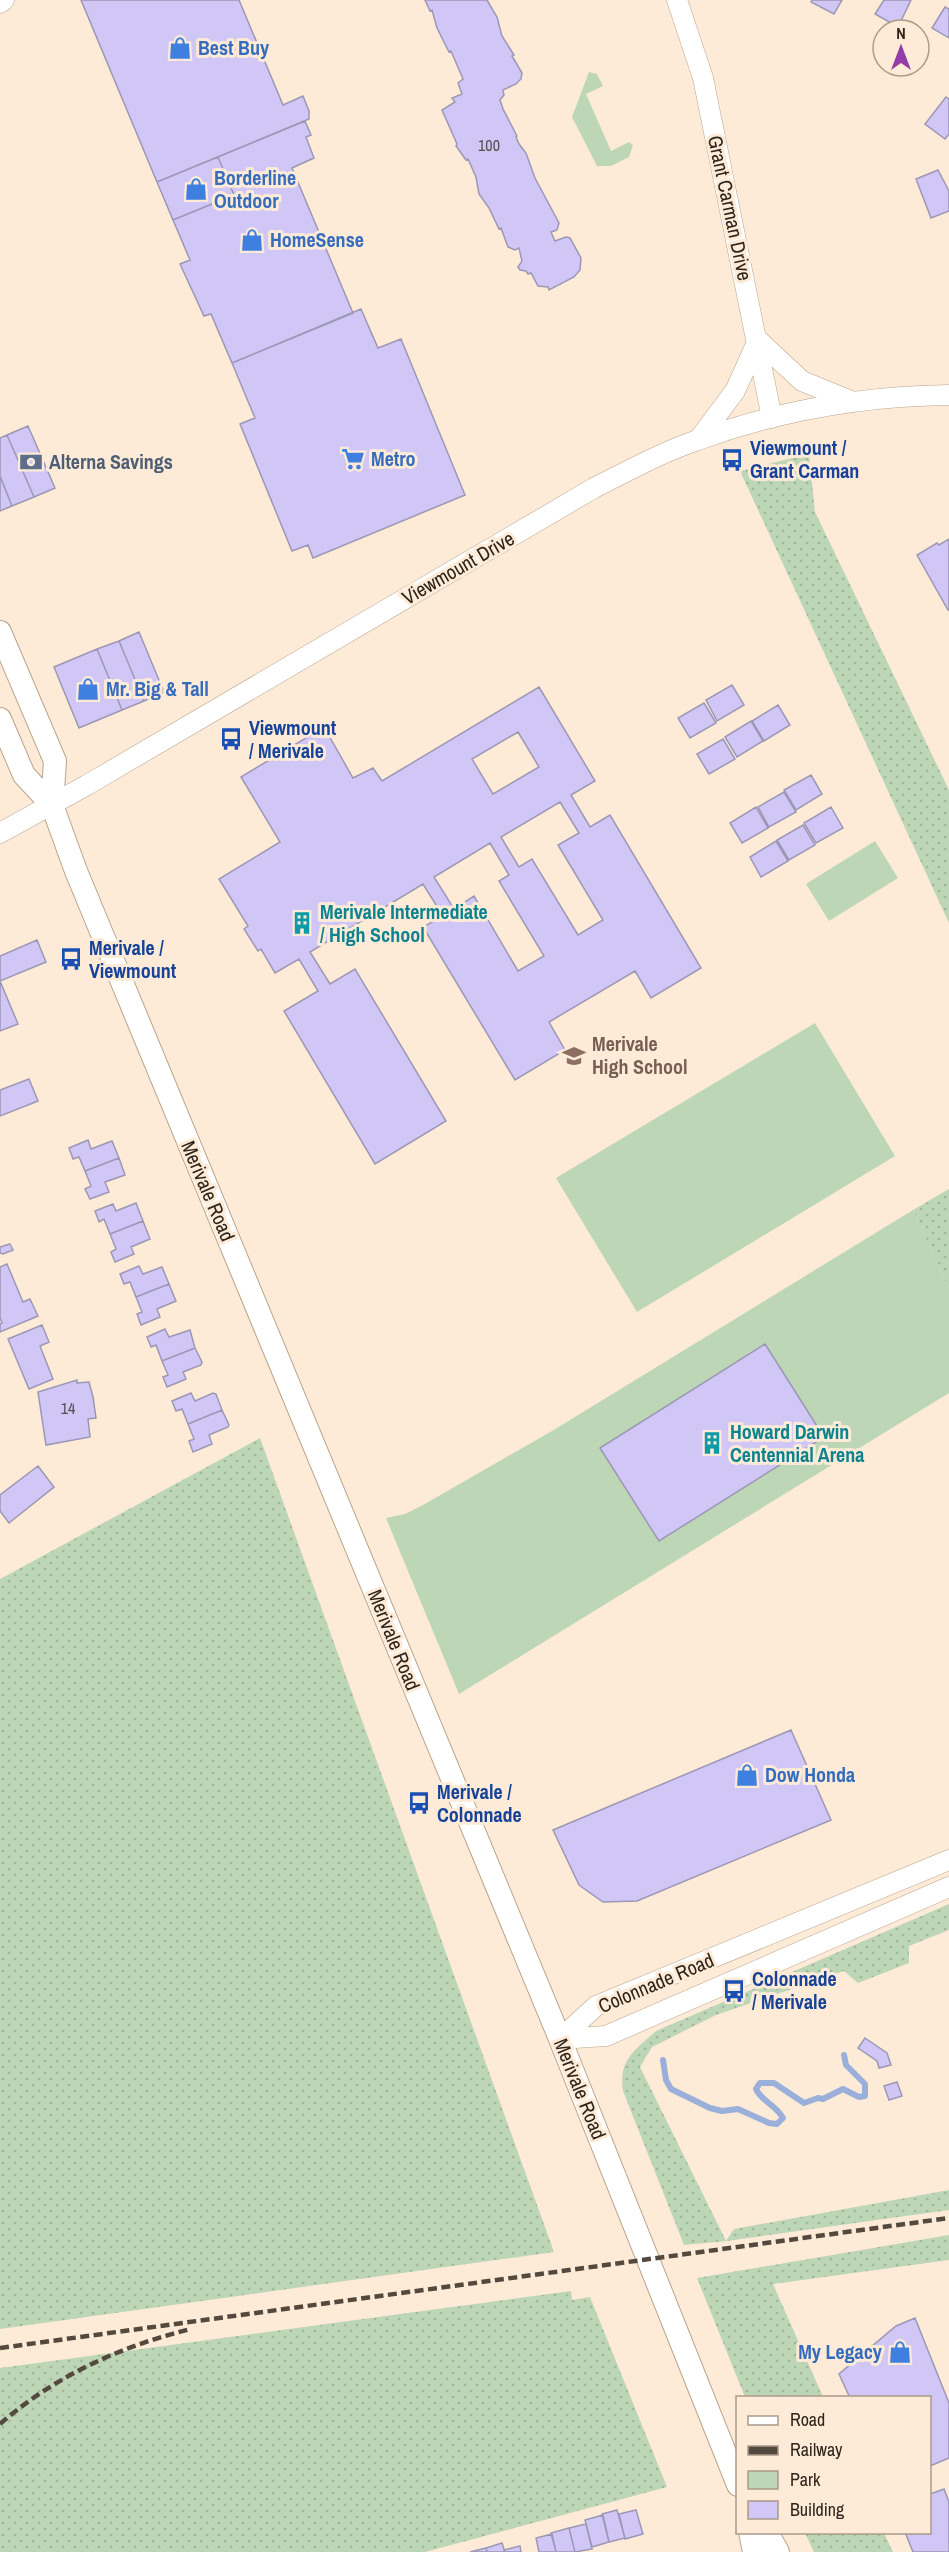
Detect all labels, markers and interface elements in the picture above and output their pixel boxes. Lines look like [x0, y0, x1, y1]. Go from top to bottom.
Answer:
north arrow [871, 18, 931, 78]
text: N [896, 22, 906, 44]
place label: Best Buy [198, 34, 270, 61]
shop icon: Best Buy [167, 35, 193, 61]
street label: Grant Carman Drive [702, 133, 759, 283]
house number: 100 [478, 134, 500, 156]
place label: Borderline Outdoor [214, 164, 296, 214]
shop icon: Borderline Outdoor [183, 176, 209, 202]
place label: HomeSense [270, 226, 364, 253]
shop icon: HomeSense [239, 227, 265, 253]
place label: Viewmount / Grant Carman [750, 434, 859, 484]
place label: Metro [371, 445, 416, 472]
supermarket icon: Metro [340, 446, 366, 472]
bus stop icon: Viewmount / Grant Carman [719, 447, 745, 473]
place label: Alterna Savings [49, 448, 173, 475]
bank icon: Alterna Savings [18, 449, 44, 475]
street label: Viewmount Drive [397, 525, 519, 611]
place label: Mr. Big & Tall [106, 675, 209, 702]
shop icon: Mr. Big & Tall [75, 676, 101, 702]
place label: Viewmount / Merivale [249, 714, 337, 764]
bus stop icon: Viewmount / Merivale [218, 726, 244, 752]
place label: Merivale Intermediate / High School [320, 898, 488, 948]
building icon: Merivale Intermediate / High School [289, 910, 315, 936]
place label: Merivale / Viewmount [89, 934, 177, 984]
bus stop icon: Merivale / Viewmount [58, 946, 84, 972]
place label: Merivale High School [592, 1030, 688, 1080]
school or university icon: Merivale High School [561, 1043, 587, 1069]
street label: Merivale Road [175, 1136, 242, 1245]
house number: 14 [61, 1397, 75, 1419]
place label: Howard Darwin Centennial Arena [730, 1418, 864, 1468]
building icon: Howard Darwin Centennial Arena [699, 1430, 725, 1456]
street label: Merivale Road [362, 1585, 427, 1694]
place label: Dow Honda [765, 1761, 855, 1788]
shop icon: Dow Honda [734, 1762, 760, 1788]
place label: Merivale / Colonnade [437, 1778, 522, 1828]
bus stop icon: Merivale / Colonnade [406, 1790, 432, 1816]
street label: Colonnade Road [594, 1946, 718, 2019]
place label: Colonnade / Merivale [752, 1965, 837, 2015]
bus stop icon: Colonnade / Merivale [721, 1978, 747, 2004]
street label: Merivale Road [548, 2034, 613, 2143]
place label: My Legacy [798, 2338, 883, 2365]
shop icon: My Legacy [887, 2339, 913, 2365]
legend [736, 2396, 931, 2534]
text: Road [790, 2407, 825, 2432]
text: Railway [790, 2437, 843, 2462]
text: Park [790, 2467, 821, 2492]
text: Building [790, 2497, 845, 2522]

